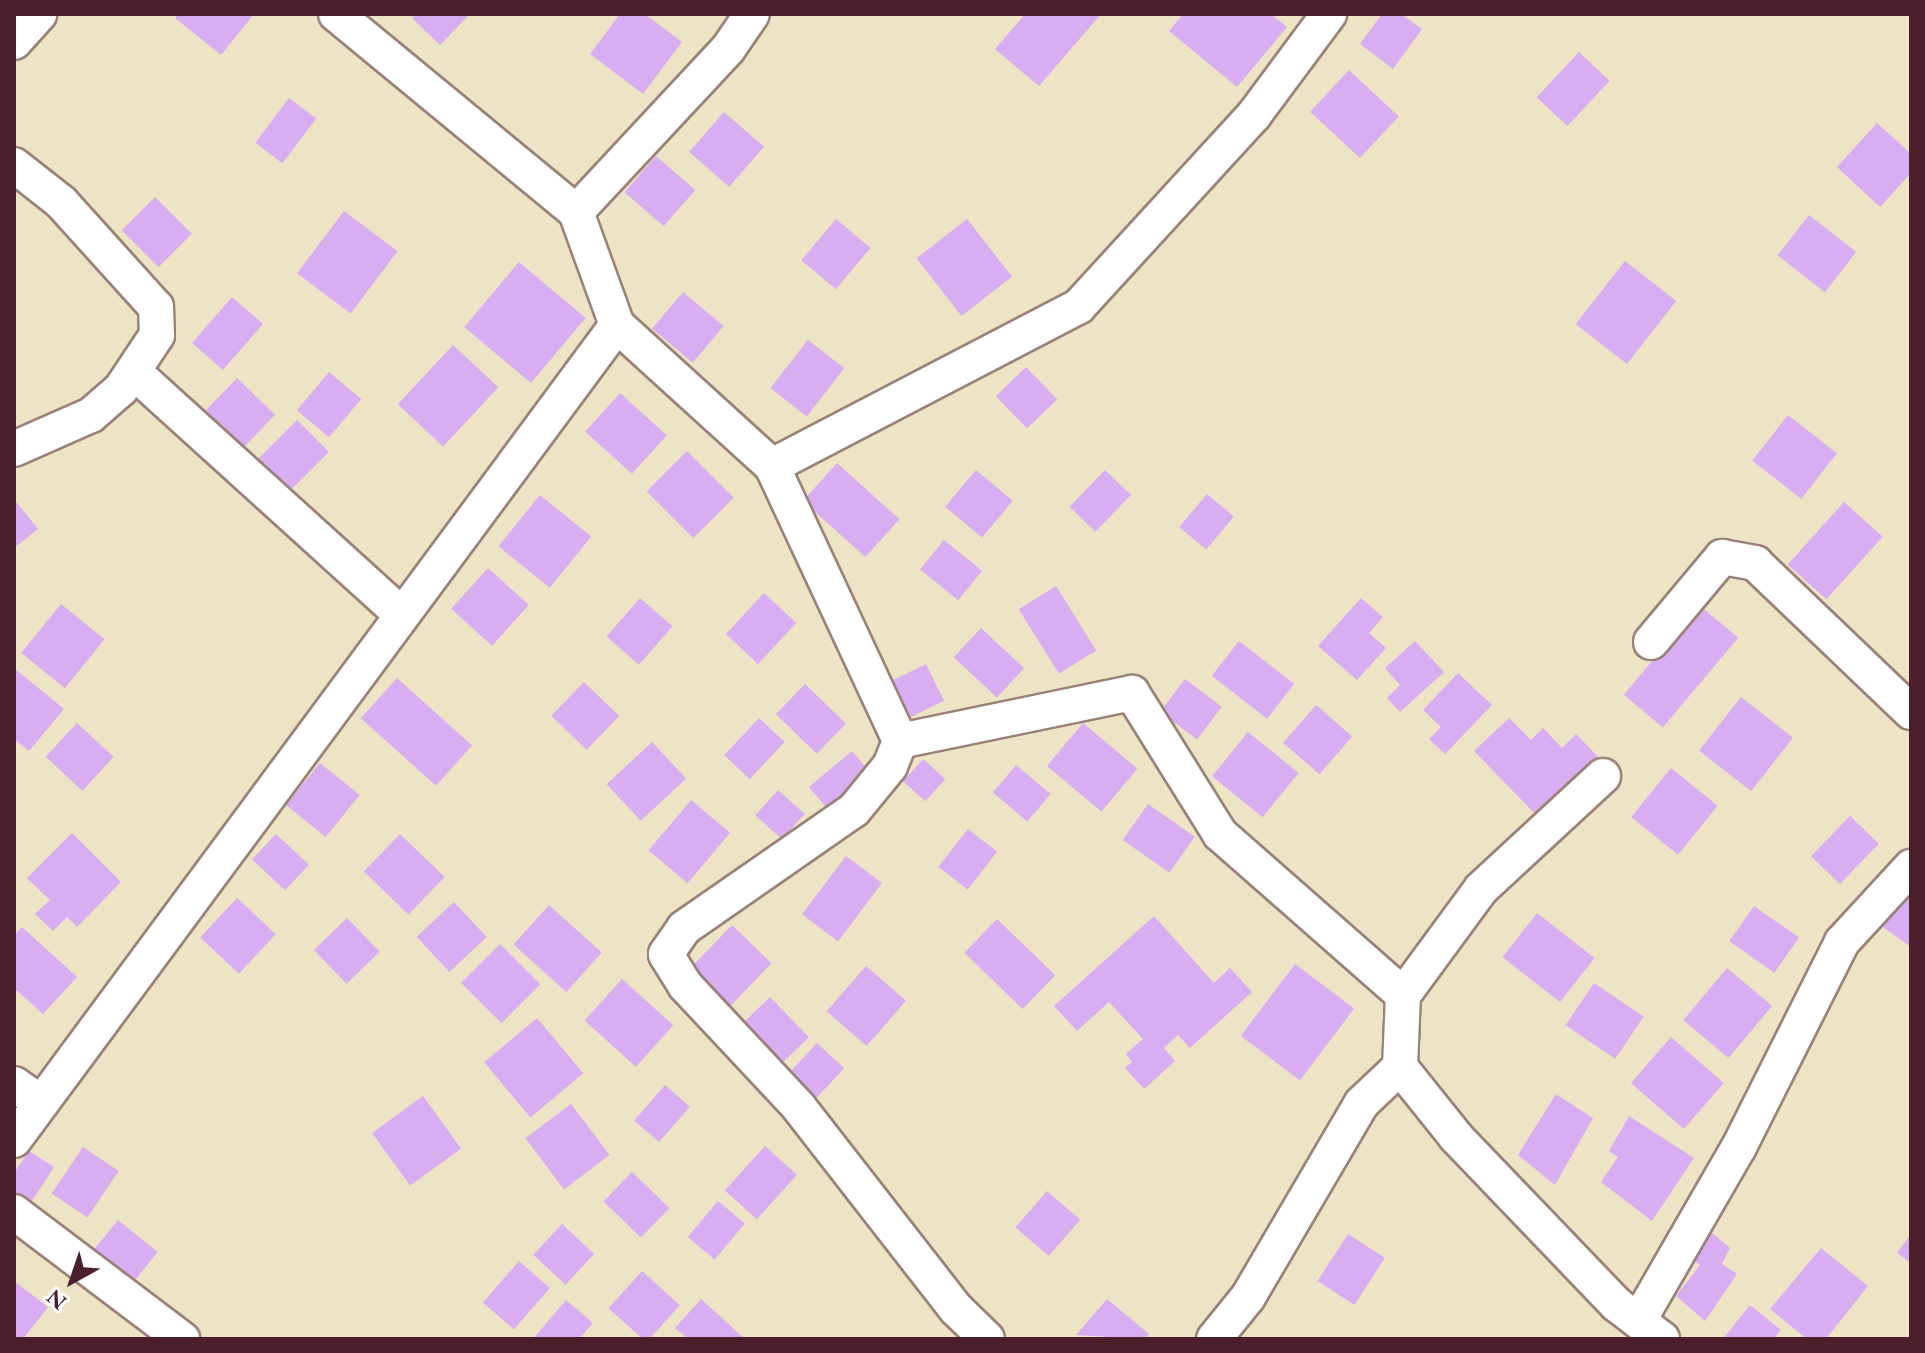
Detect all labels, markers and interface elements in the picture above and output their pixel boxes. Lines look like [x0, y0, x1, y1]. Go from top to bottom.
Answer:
north arrow [32, 1241, 112, 1321]
text: N [40, 1283, 72, 1317]

